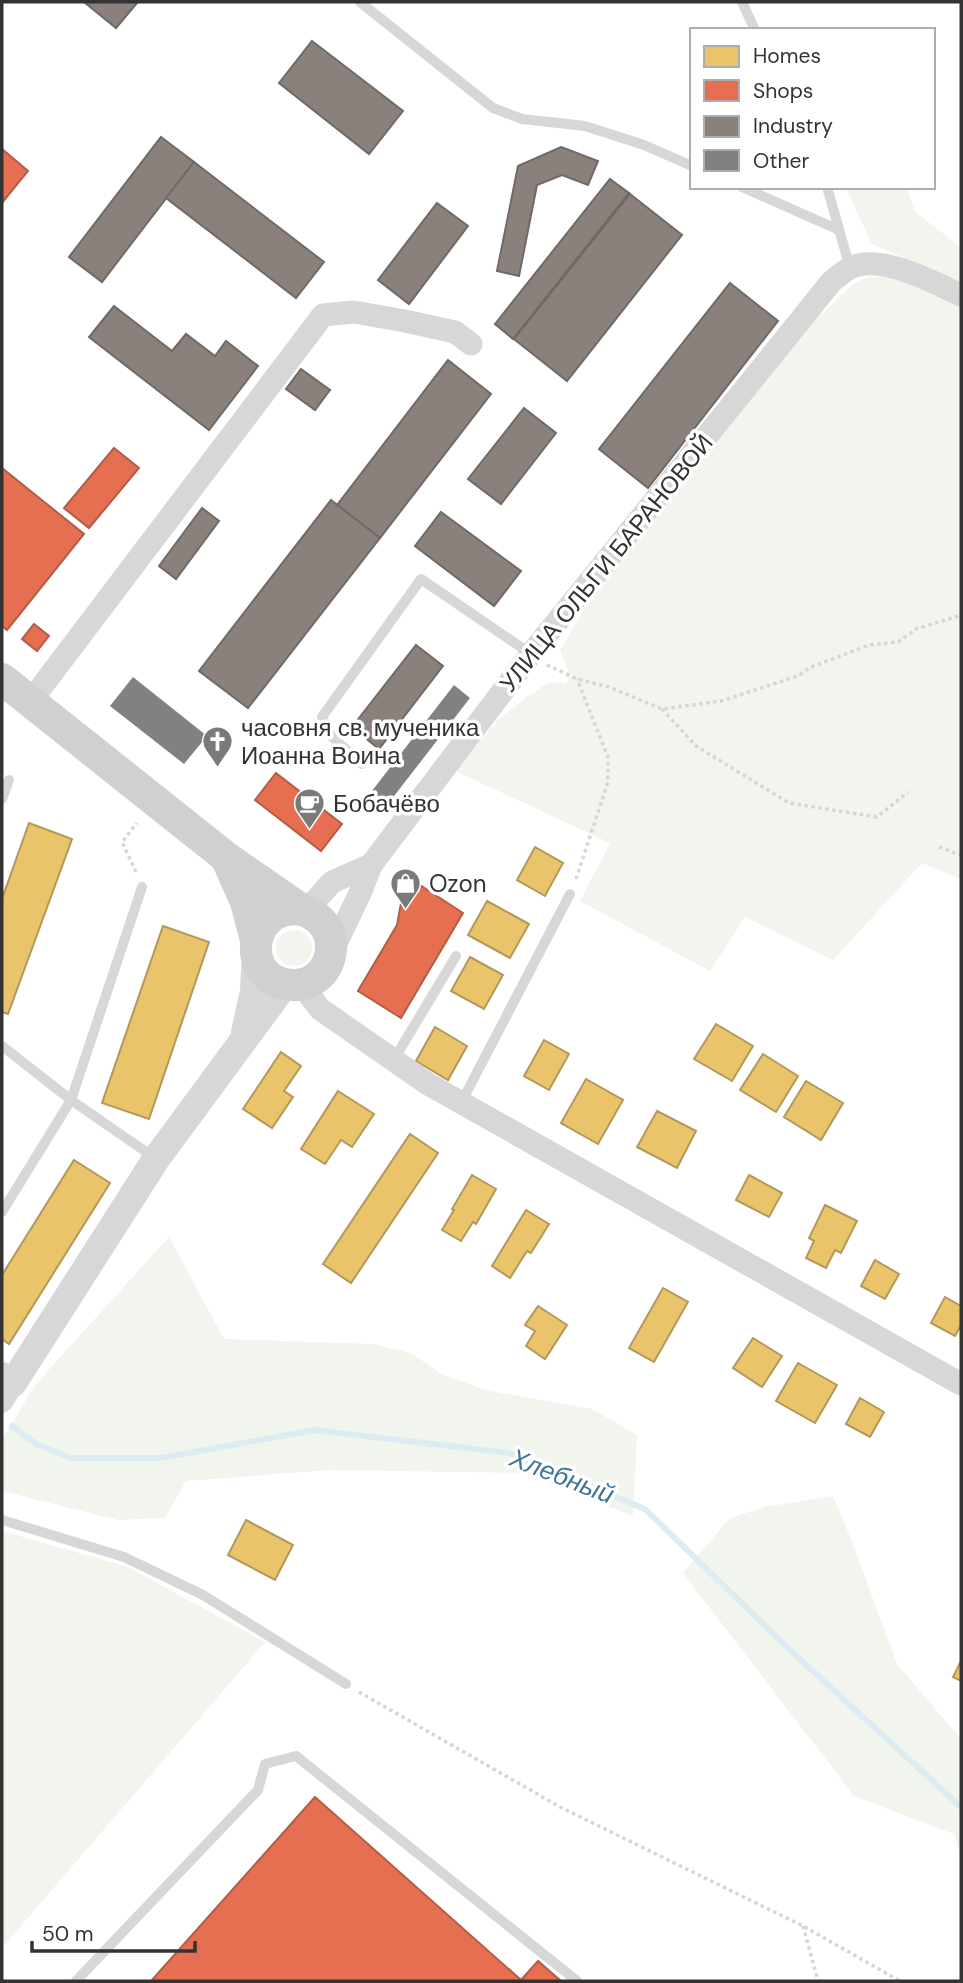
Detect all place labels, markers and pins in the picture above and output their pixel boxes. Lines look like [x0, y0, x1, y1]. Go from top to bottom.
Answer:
place label: часовня св. мученика Иоанна Воина [241, 712, 480, 771]
church icon: часовня св. мученика Иоанна Воина [201, 724, 235, 768]
cafe icon: Бобачёво [293, 786, 327, 830]
place label: Бобачёво [333, 788, 440, 819]
shop icon: Ozon [389, 866, 423, 910]
place label: Ozon [429, 868, 487, 899]

